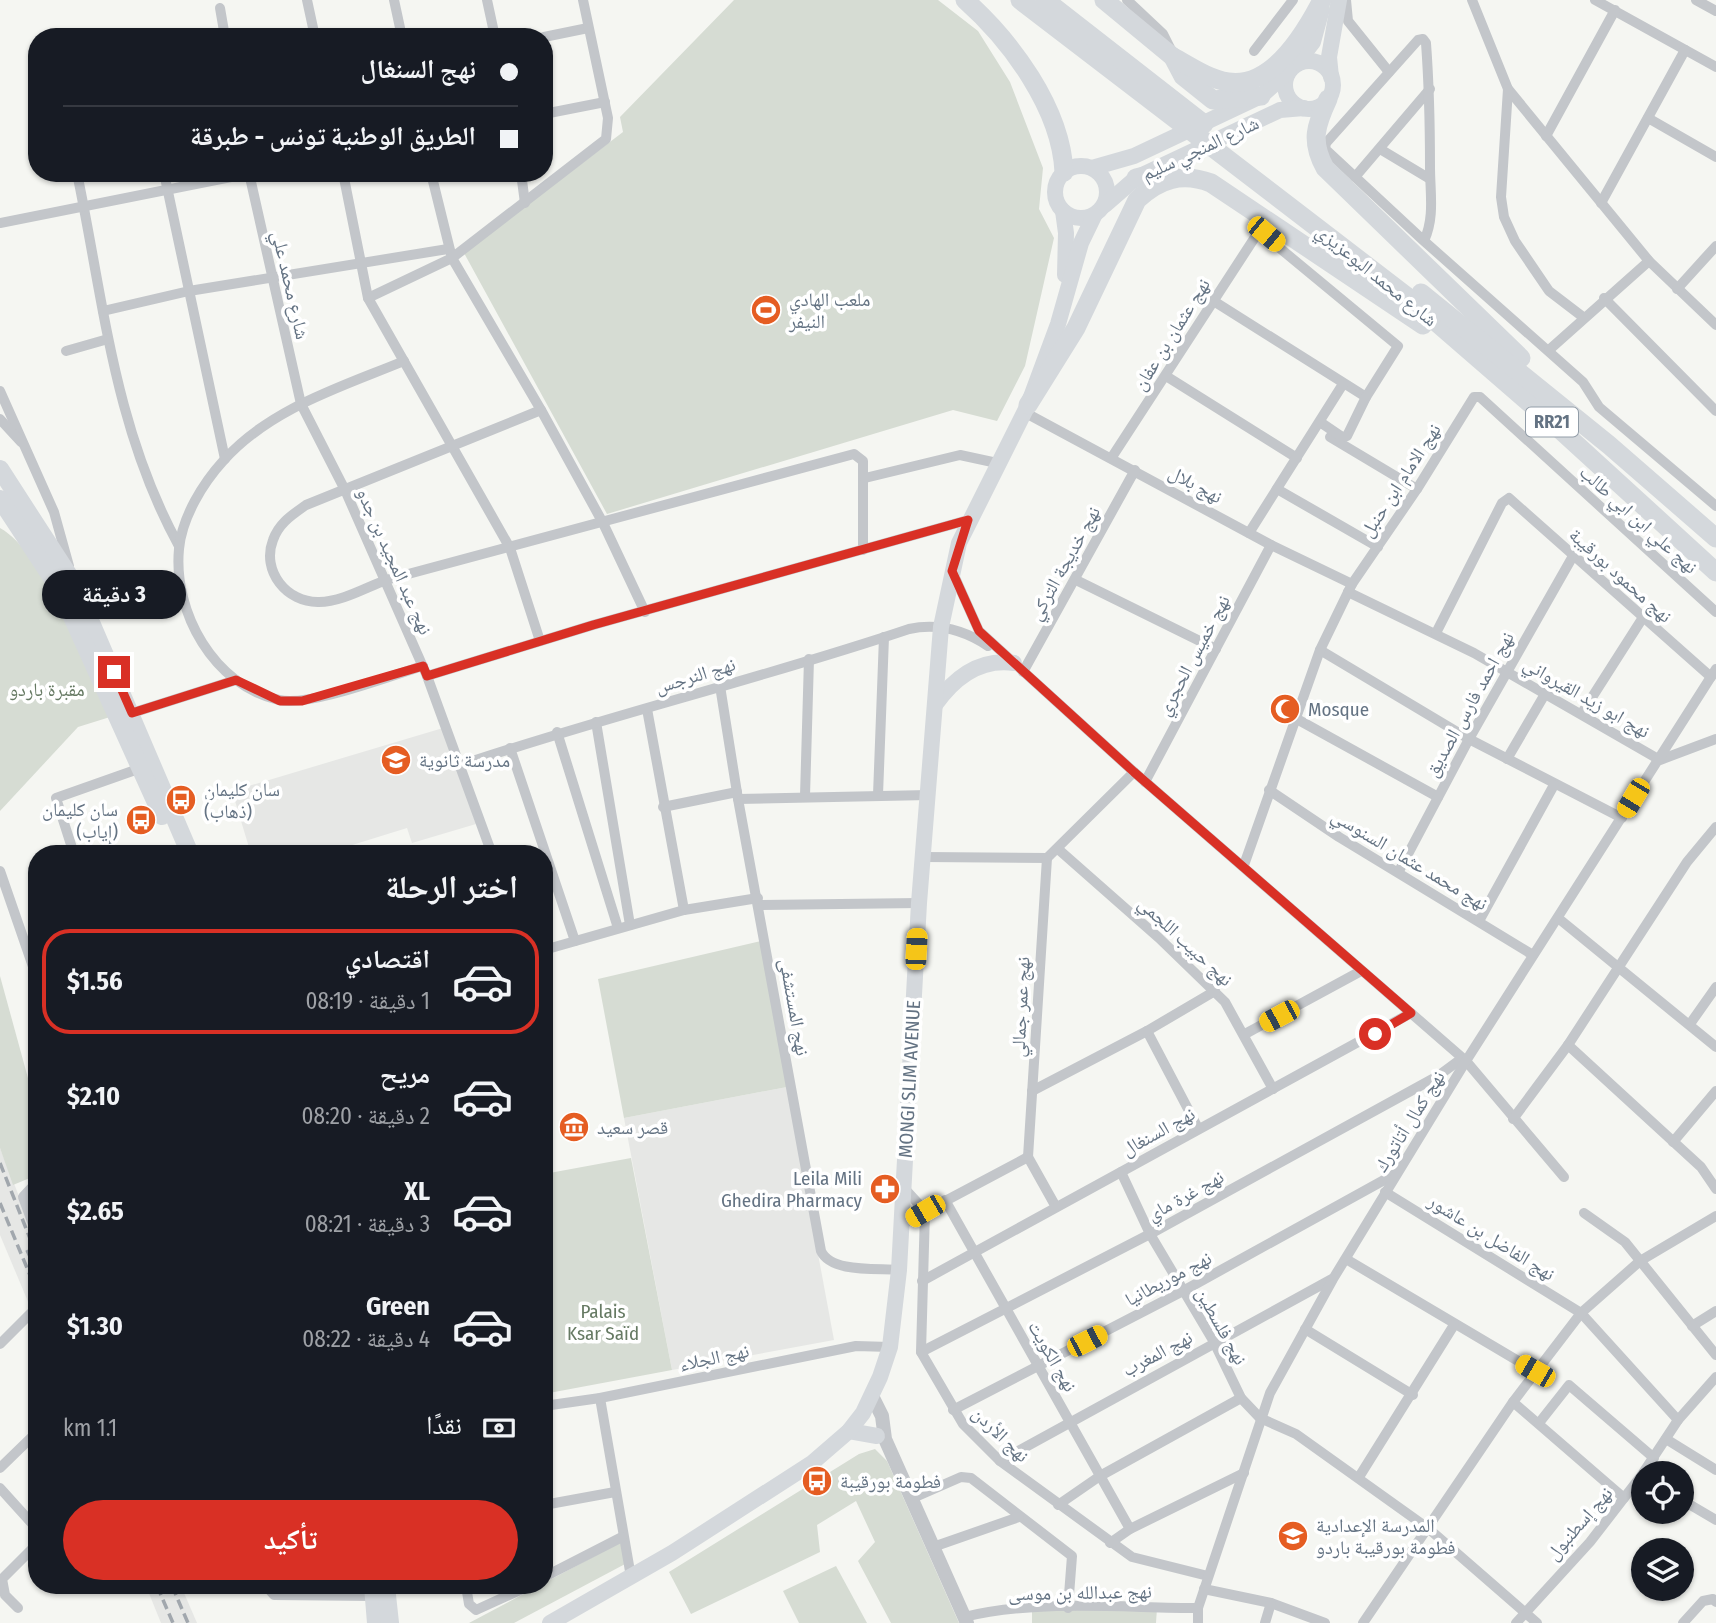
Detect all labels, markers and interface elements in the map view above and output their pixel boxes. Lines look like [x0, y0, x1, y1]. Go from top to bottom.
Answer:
text: نهج السنغال [361, 54, 476, 85]
street label: شارع المنجي سليم [1138, 111, 1264, 189]
text: الطريق الوطنية تونس - طبرقة [190, 121, 476, 152]
car [1244, 212, 1289, 256]
street label: شارع محمد البوعزيزي [1309, 219, 1442, 334]
street label: شارع محمد علي [263, 229, 314, 342]
street label: نهج عثمان بن عفان [1128, 274, 1216, 395]
place label: ملعب الهادي النيفر [788, 288, 870, 333]
sports icon: ملعب الهادي النيفر [749, 293, 783, 327]
road number: RR21 [1526, 408, 1578, 436]
street label: نهج الامام ابن حنبل [1355, 419, 1447, 543]
street label: نهج بلال [1164, 460, 1227, 509]
street label: نهج علي ابن ابي طالب [1572, 460, 1702, 581]
street label: نهج عبد المجيد بن جدو [351, 484, 437, 639]
street label: نهج خديجة التركي [1024, 502, 1109, 626]
street label: نهج محمود بورقيبة [1564, 523, 1677, 628]
callout: 3 دقيقة [42, 570, 186, 620]
text: 3 دقيقة [82, 580, 146, 608]
street label: نهج خميس الحجري [1152, 591, 1238, 721]
street label: نهج احمد فارس الصديق [1420, 628, 1520, 781]
street label: نهج النرجس [652, 652, 738, 700]
street label: نهج ابو زيد القيرواني [1518, 652, 1654, 746]
route end [98, 656, 130, 688]
park label: مقبرة باردو [9, 678, 85, 701]
mosque icon: Mosque [1268, 692, 1302, 726]
place label: Mosque [1308, 698, 1369, 721]
school or university icon: مدرسة ثانوية [379, 743, 413, 777]
place label: مدرسة ثانوية [419, 749, 510, 772]
car [1614, 775, 1653, 821]
place label: سان كليمان (ذهاب) [204, 778, 280, 823]
bus stop icon: سان كليمان (ذهاب) [164, 783, 198, 817]
place label: سان كليمان (إياب) [42, 798, 118, 845]
bus stop icon: سان كليمان (إياب) [124, 803, 158, 837]
street label: نهج محمد عثمان السنوسي [1326, 804, 1492, 918]
text: اختر الرحلة [385, 868, 518, 906]
street label: نهج حبيب اللجمي [1131, 892, 1238, 994]
car [905, 927, 928, 971]
text: اقتصادي [345, 944, 430, 975]
icon: car [451, 950, 514, 1013]
street label: نهج عمر جمالي [1006, 956, 1038, 1058]
street label: نهج المستشفى [774, 957, 814, 1058]
text: $1.56 [67, 966, 123, 997]
text: 1 دقيقة · 08:19 [306, 987, 430, 1015]
car [1256, 997, 1303, 1035]
street label: MONGI SLIM AVENUE [894, 1000, 925, 1158]
route start [1359, 1018, 1391, 1050]
text: مريح [380, 1059, 430, 1090]
icon: car [451, 1065, 514, 1128]
street label: نهج كمال أتاتورك [1369, 1066, 1451, 1177]
text: $2.10 [67, 1081, 120, 1112]
text: 2 دقيقة · 08:20 [301, 1102, 430, 1130]
street label: نهج السنغال [1118, 1102, 1199, 1162]
museum icon: قصر سعيد [557, 1110, 591, 1144]
place label: قصر سعيد [597, 1116, 668, 1139]
street label: نهج غرة ماي [1143, 1165, 1230, 1229]
place label: Leila Mili Ghedira Pharmacy [721, 1167, 863, 1212]
pharmacy icon: Leila Mili Ghedira Pharmacy [868, 1172, 902, 1206]
text: XL [404, 1176, 430, 1207]
icon: car [451, 1180, 514, 1243]
street label: نهج الفاضل بن عاشور [1423, 1189, 1559, 1286]
car [902, 1191, 949, 1231]
text: $2.65 [67, 1196, 124, 1227]
text: 3 دقيقة · 08:21 [305, 1210, 430, 1238]
street label: نهج موريطانيا [1121, 1246, 1216, 1312]
street label: نهج فلسطين [1190, 1284, 1252, 1369]
text: Green [366, 1291, 430, 1322]
icon: car [451, 1295, 514, 1358]
park label: Palais Ksar Saïd [567, 1300, 639, 1345]
text: $1.30 [67, 1311, 123, 1342]
street label: نهج الكويت [1022, 1317, 1082, 1396]
car [1064, 1322, 1111, 1360]
text: 4 دقيقة · 08:22 [302, 1325, 430, 1353]
street label: نهج المغرب [1118, 1325, 1197, 1382]
street label: نهج الجلاء [677, 1339, 751, 1377]
car [1512, 1351, 1559, 1391]
street label: نهج الأردن [967, 1402, 1034, 1468]
icon: cash [480, 1409, 518, 1447]
text: نقدًا [426, 1410, 462, 1441]
text: 1.1 km [63, 1414, 117, 1442]
map controls [1631, 1461, 1694, 1601]
button: locate [1631, 1461, 1694, 1524]
bus stop icon: فطومة بورقيبة [800, 1464, 834, 1498]
place label: فطومة بورقيبة [840, 1470, 941, 1493]
street label: نهج إسطنبول [1541, 1482, 1619, 1566]
button: تأكيد [63, 1500, 518, 1580]
place label: المدرسة الإعدادية فطومة بورقيبة باردو [1316, 1514, 1456, 1559]
school or university icon: المدرسة الإعدادية فطومة بورقيبة باردو [1276, 1519, 1310, 1553]
button: layers [1631, 1538, 1694, 1601]
street label: نهج عبدالله بن موسى [1008, 1580, 1152, 1606]

